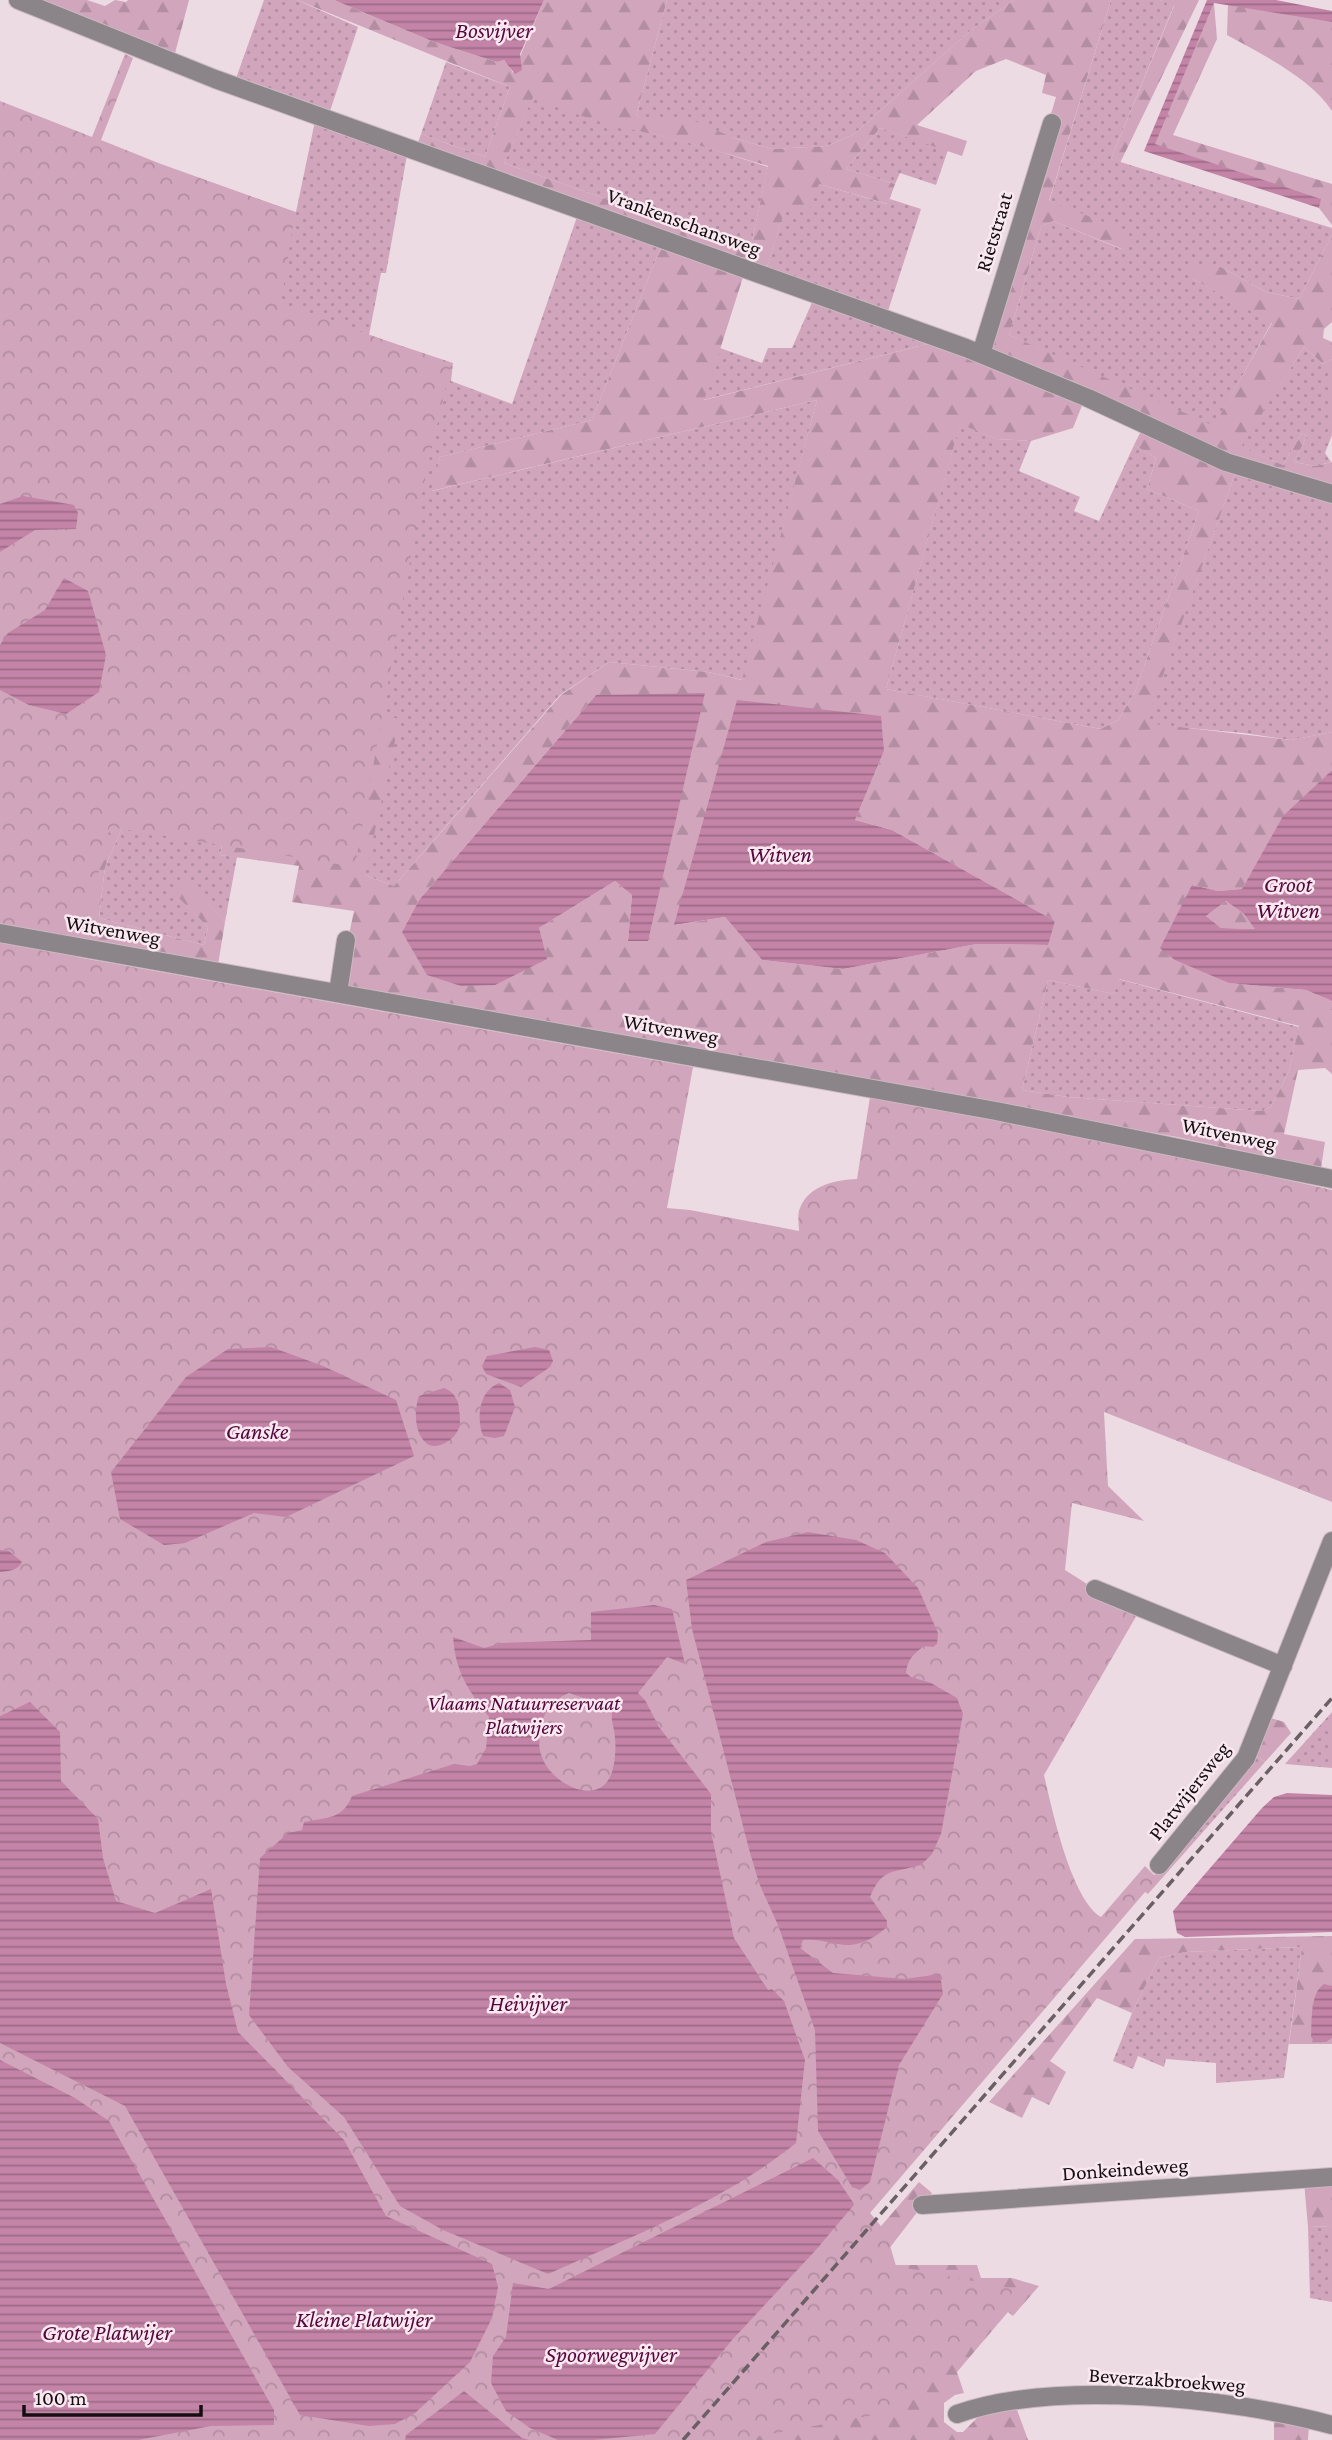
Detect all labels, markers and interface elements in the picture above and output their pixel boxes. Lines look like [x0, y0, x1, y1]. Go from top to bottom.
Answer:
water label: Bosvijver [455, 17, 534, 44]
street label: Vrankenschansweg [604, 183, 764, 261]
street label: Rietstraat [971, 188, 1018, 275]
water label: Witven [748, 841, 812, 867]
water label: Groot Witven [1256, 871, 1320, 923]
street label: Witvenweg [64, 910, 162, 950]
street label: Witvenweg [622, 1009, 720, 1049]
street label: Witvenweg [1180, 1112, 1278, 1156]
water label: Ganske [226, 1418, 289, 1444]
park label: Vlaams Natuurreservaat Platwijers [428, 1691, 621, 1739]
street label: Platwijersweg [1143, 1737, 1235, 1845]
water label: Heivijver [489, 1990, 568, 2017]
street label: Donkeindeweg [1061, 2153, 1189, 2185]
water label: Kleine Platwijer [296, 2306, 433, 2333]
water label: Grote Platwijer [42, 2319, 173, 2346]
water label: Spoorwegvijver [545, 2341, 678, 2368]
street label: Beverzakbroekweg [1088, 2363, 1246, 2397]
scale bar [24, 2374, 201, 2418]
text: 100 m [35, 2386, 87, 2410]

